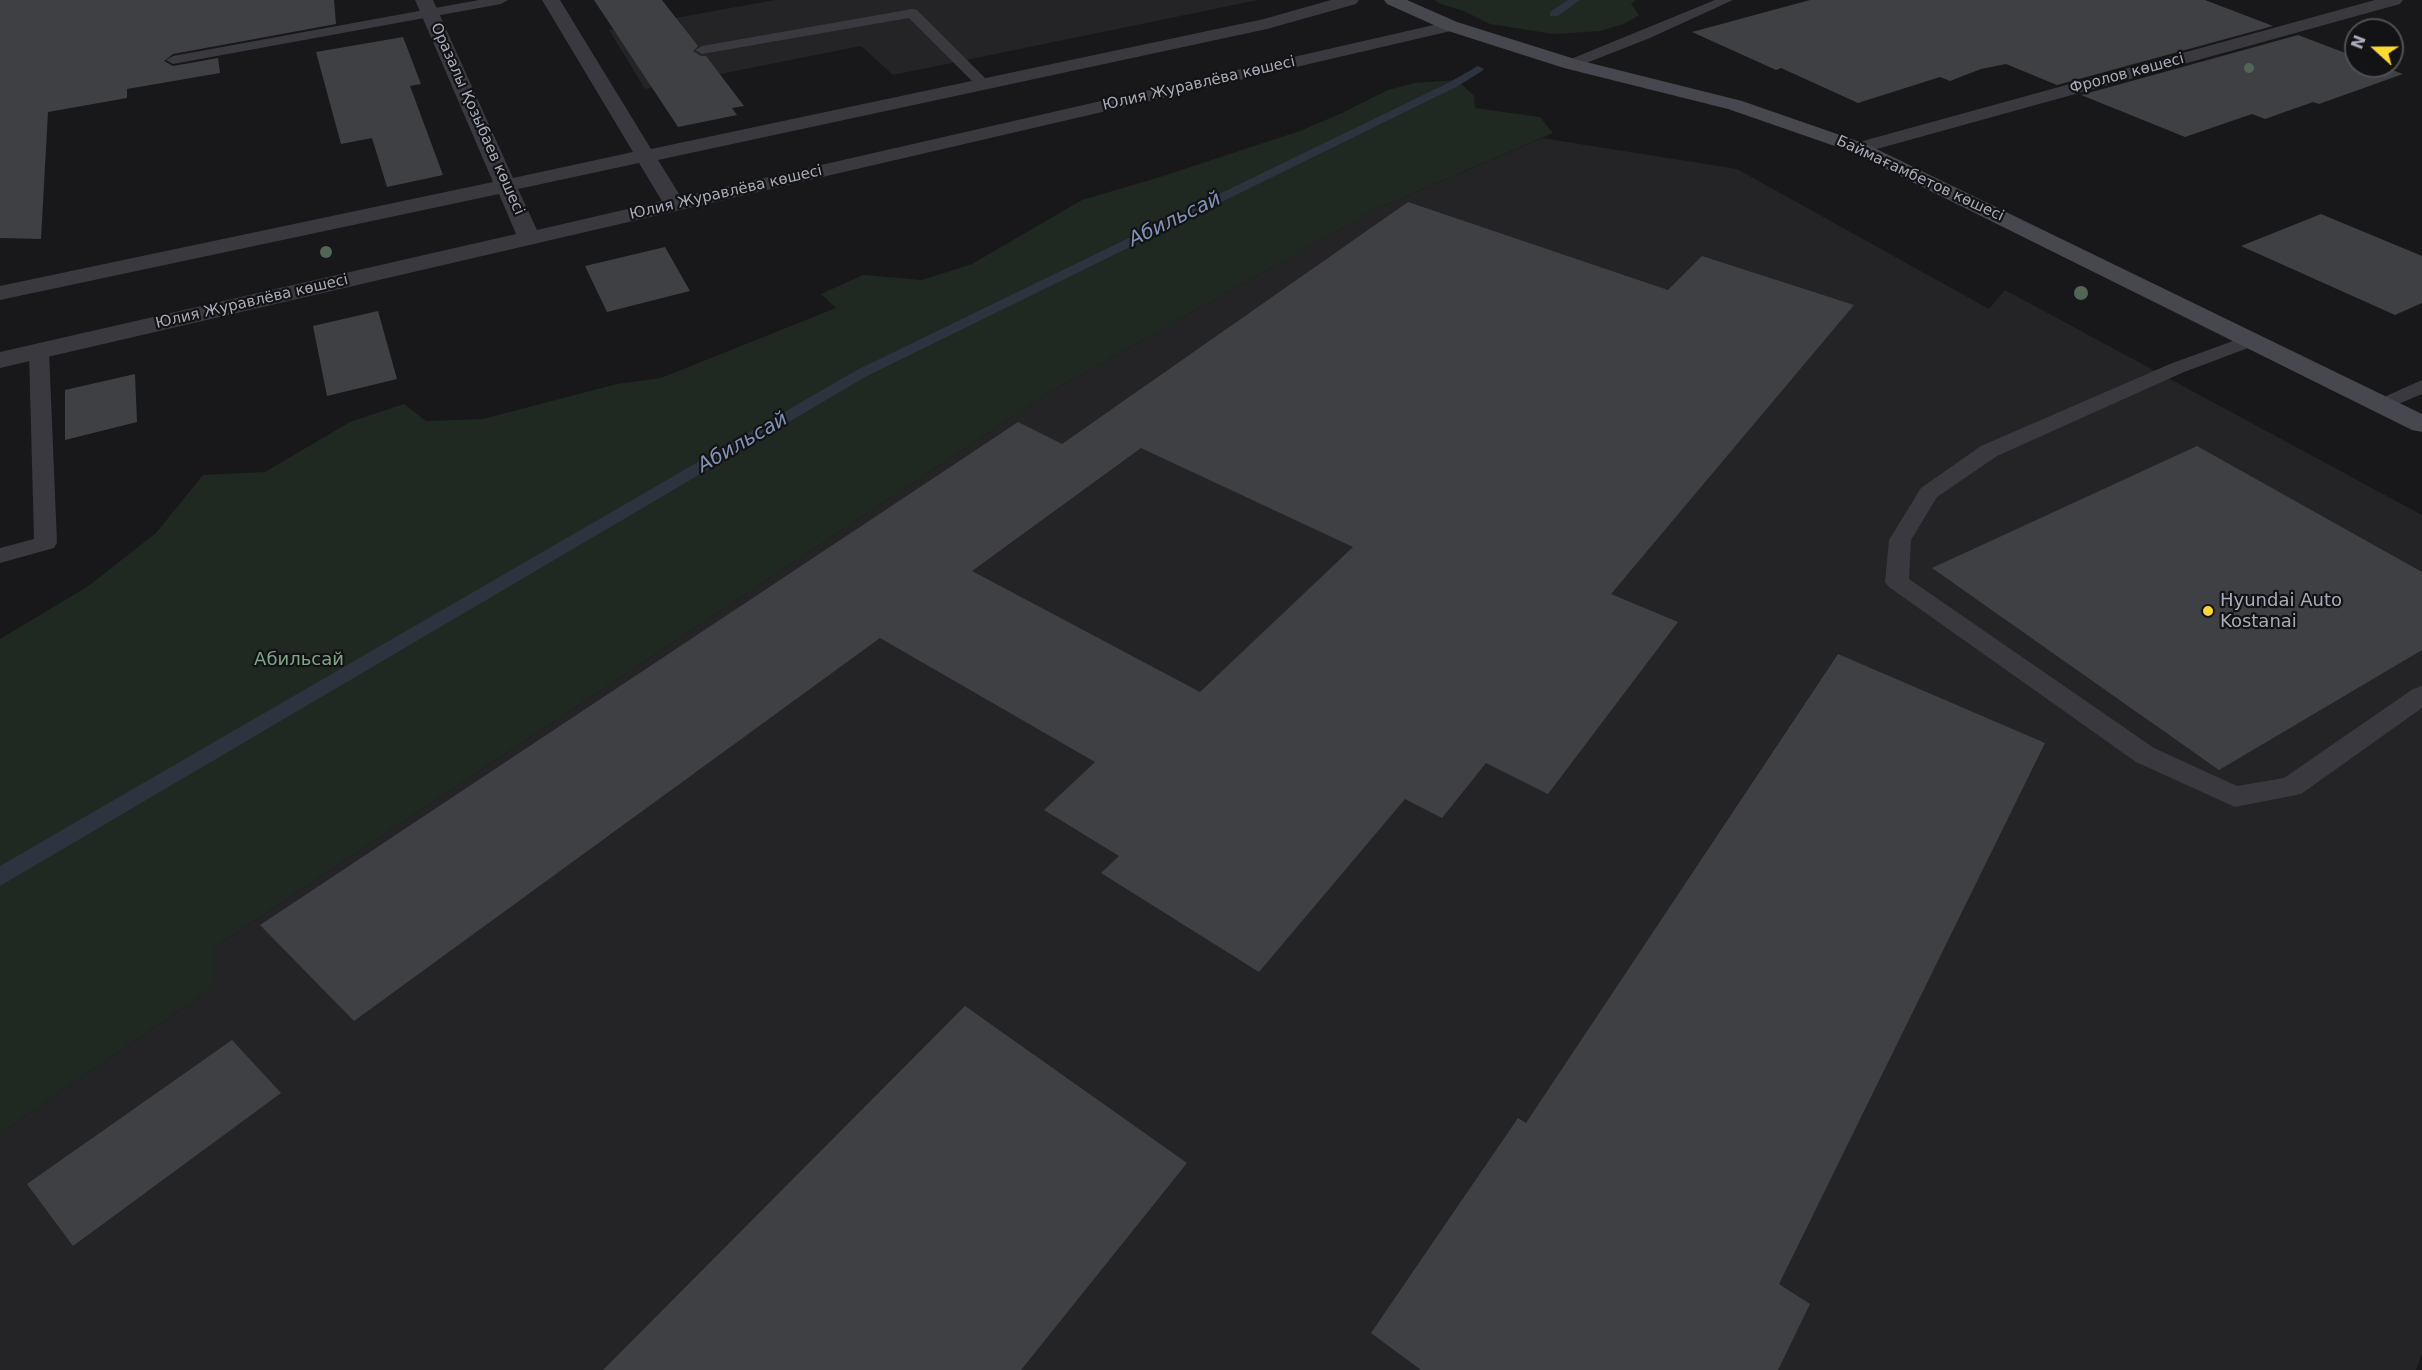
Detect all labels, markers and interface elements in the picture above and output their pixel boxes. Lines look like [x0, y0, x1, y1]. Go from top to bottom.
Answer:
north arrow [2344, 18, 2404, 78]
street label: Оразалы Қозыбаев көшесі [426, 20, 528, 218]
text: N [2347, 32, 2370, 52]
street label: Фролов көшесі [2068, 50, 2186, 98]
street label: Юлия Журавлёва көшесі [1101, 53, 1297, 115]
street label: Баймағамбетов көшесі [1833, 132, 2007, 226]
street label: Юлия Журавлёва көшесі [628, 162, 824, 224]
water label: Абильсай [1125, 187, 1225, 253]
street label: Юлия Журавлёва көшесі [154, 271, 350, 333]
water label: Абильсай [694, 408, 792, 478]
place label: Hyundai Auto Kostanai [2220, 590, 2342, 632]
marker: Hyundai Auto Kostanai [2201, 604, 2215, 618]
park label: Абильсай [254, 649, 344, 671]

